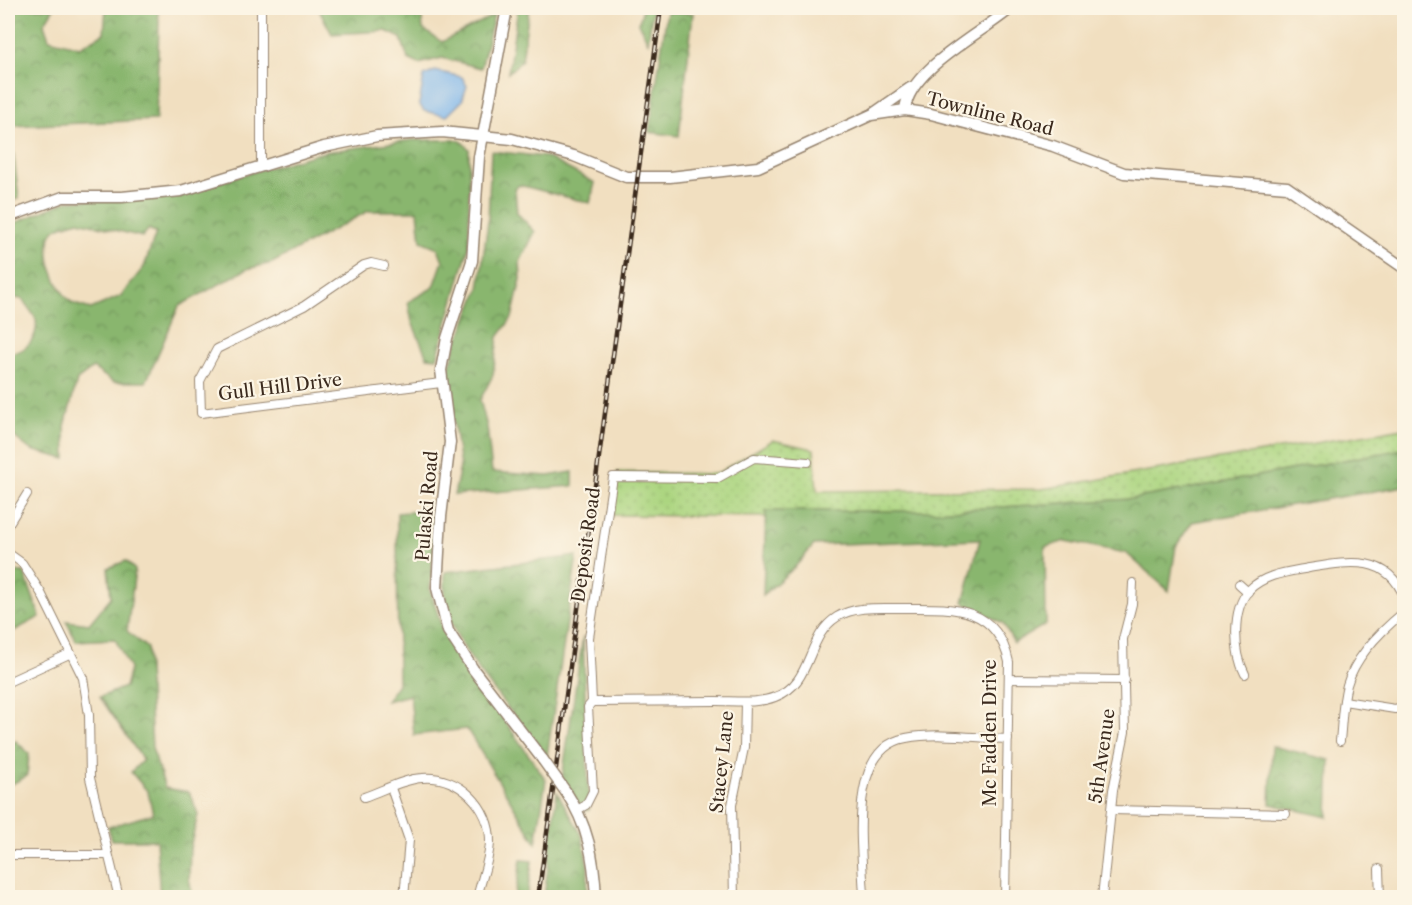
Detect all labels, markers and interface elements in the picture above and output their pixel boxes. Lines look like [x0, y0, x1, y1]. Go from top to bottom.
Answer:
street label: Townline Road [924, 88, 1056, 140]
street label: Gull Hill Drive [217, 369, 343, 405]
street label: Pulaski Road [411, 450, 443, 562]
street label: Deposit Road [567, 486, 605, 604]
street label: Mc Fadden Drive [979, 659, 1001, 807]
street label: 5th Avenue [1084, 707, 1120, 805]
street label: Stacey Lane [706, 710, 738, 814]

